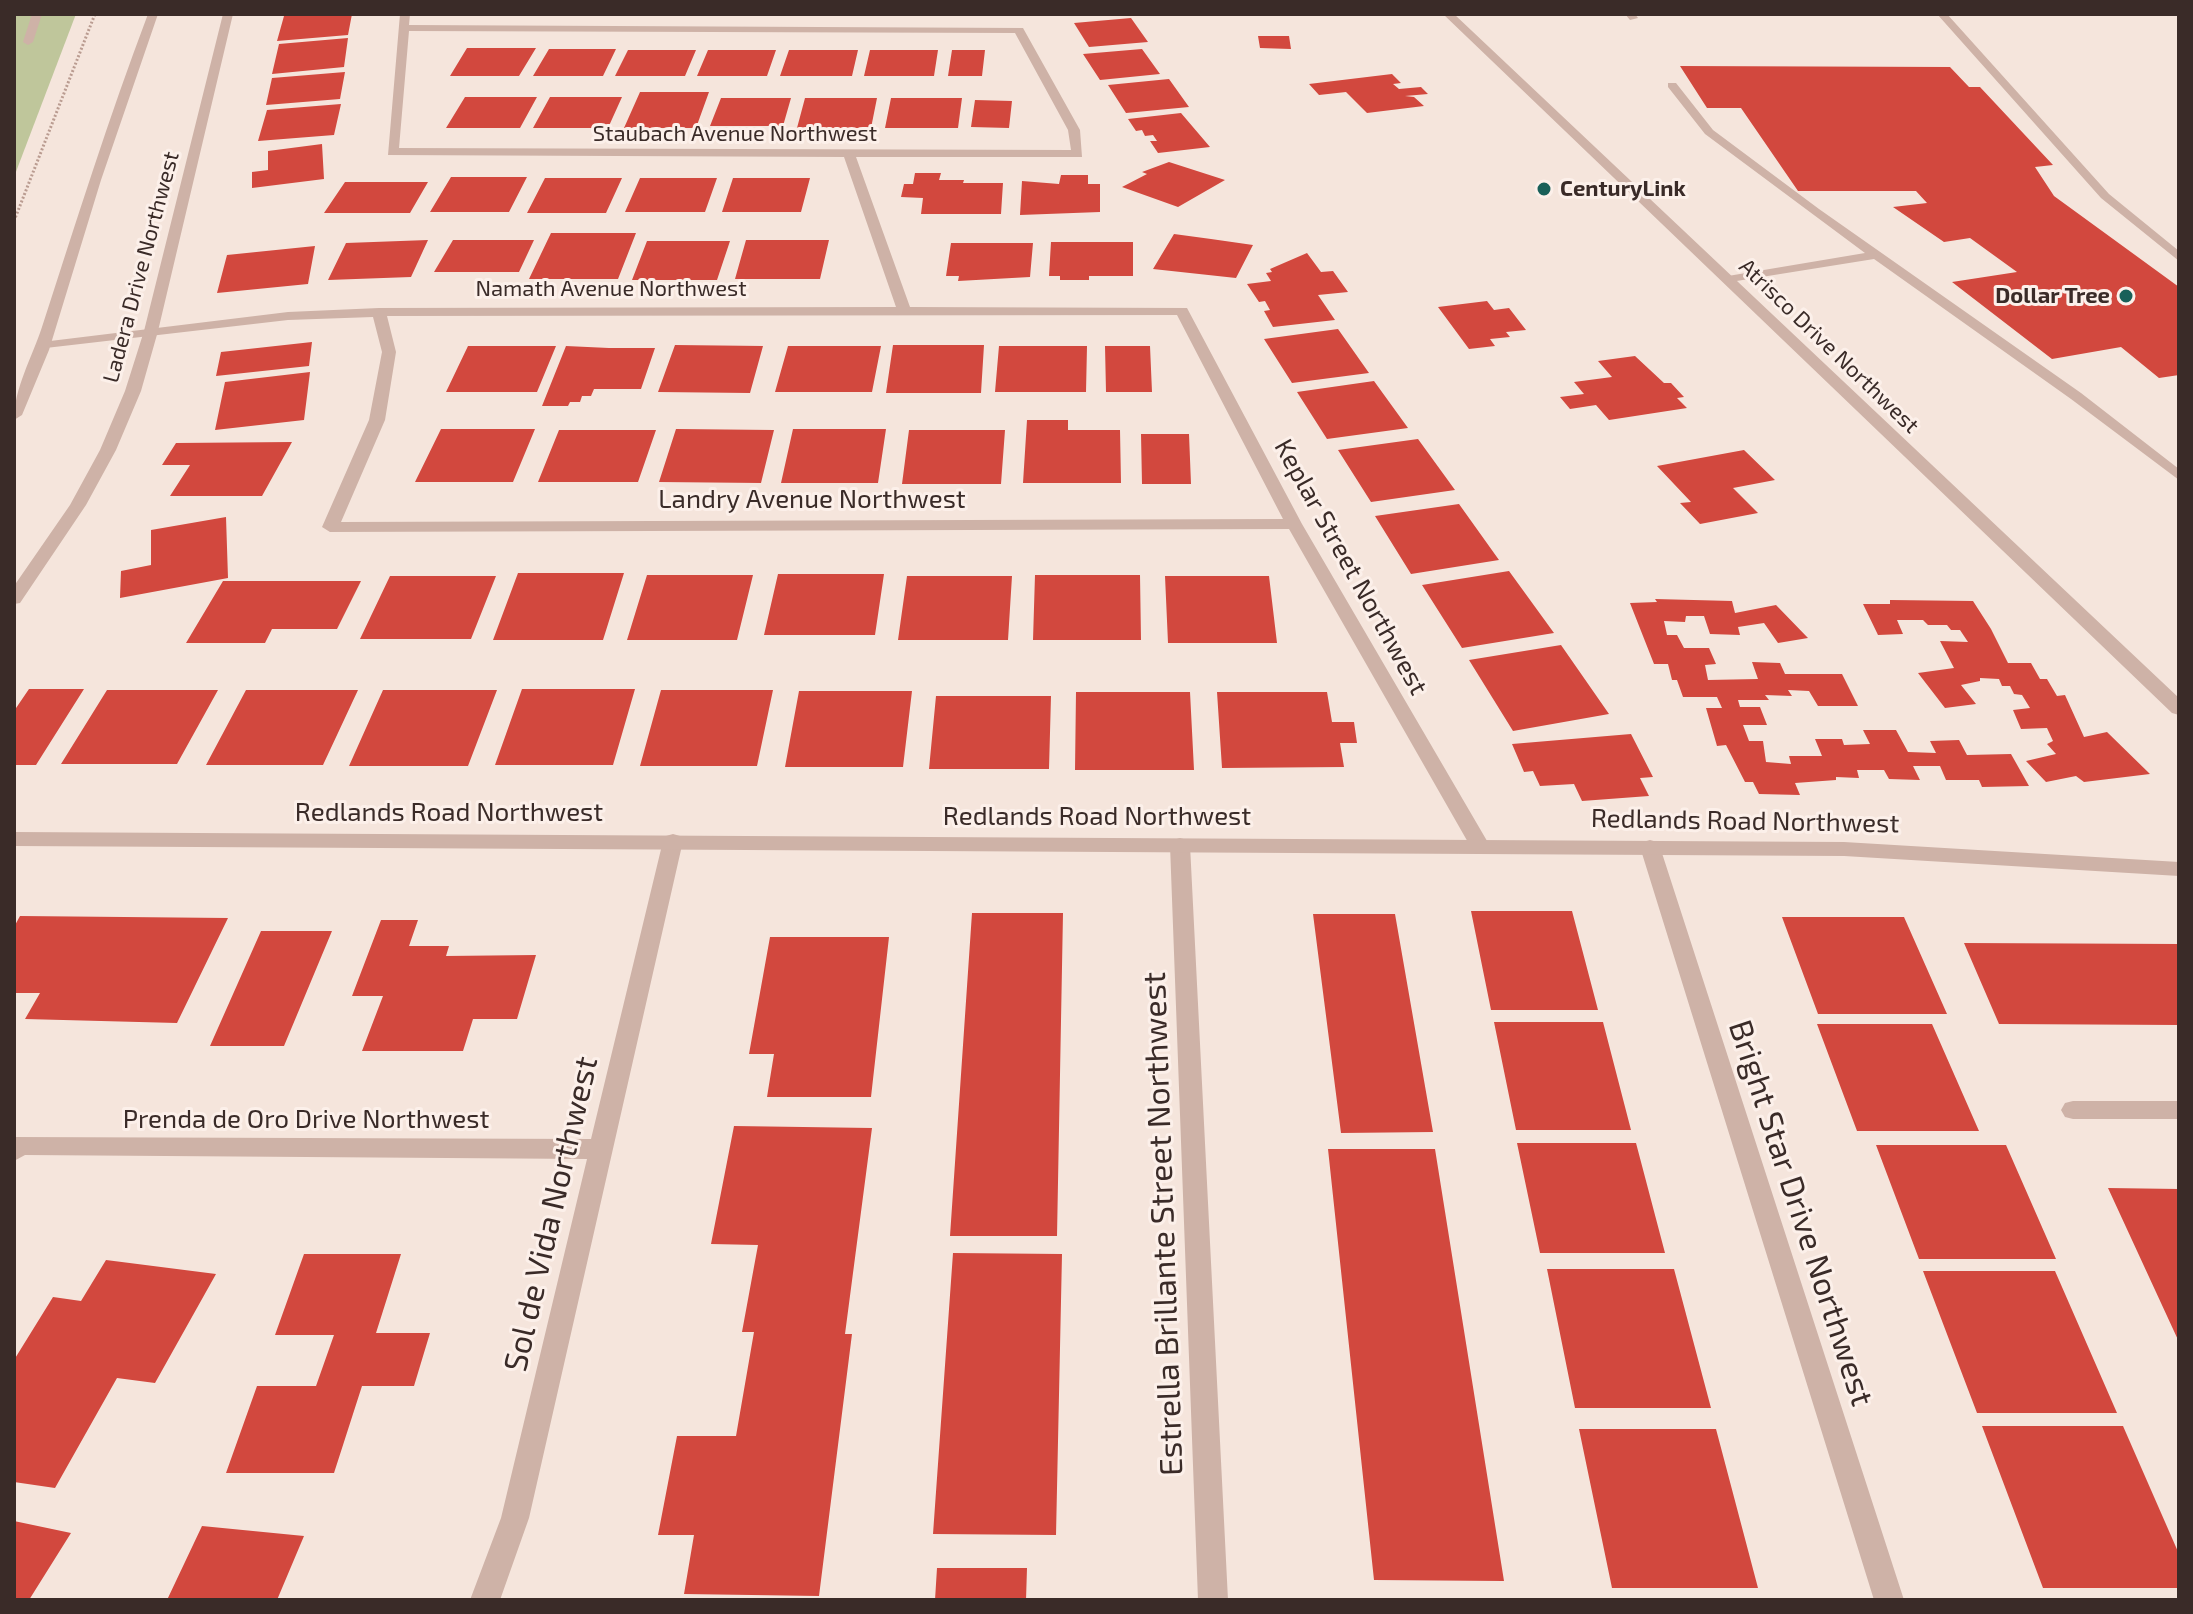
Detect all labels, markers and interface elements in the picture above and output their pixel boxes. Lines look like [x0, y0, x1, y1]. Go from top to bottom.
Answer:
street label: Staubach Avenue Northwest [593, 121, 877, 147]
street label: Ladera Drive Northwest [97, 149, 185, 385]
place label: CenturyLink [1560, 176, 1686, 202]
marker: CenturyLink [1535, 180, 1553, 198]
street label: Atrisco Drive Northwest [1734, 253, 1924, 439]
street label: Namath Avenue Northwest [475, 276, 747, 302]
place label: Dollar Tree [1995, 283, 2110, 309]
marker: Dollar Tree [2117, 287, 2135, 305]
street label: Keplar Street Northwest [1268, 434, 1434, 700]
street label: Landry Avenue Northwest [658, 483, 966, 515]
street label: Redlands Road Northwest [295, 796, 603, 828]
street label: Redlands Road Northwest [943, 800, 1251, 832]
street label: Redlands Road Northwest [1591, 803, 1899, 839]
street label: Estrella Brillante Street Northwest [1135, 971, 1191, 1477]
street label: Bright Star Drive Northwest [1720, 1015, 1882, 1411]
street label: Sol de Vida Northwest [496, 1053, 606, 1375]
street label: Prenda de Oro Drive Northwest [123, 1103, 489, 1135]

